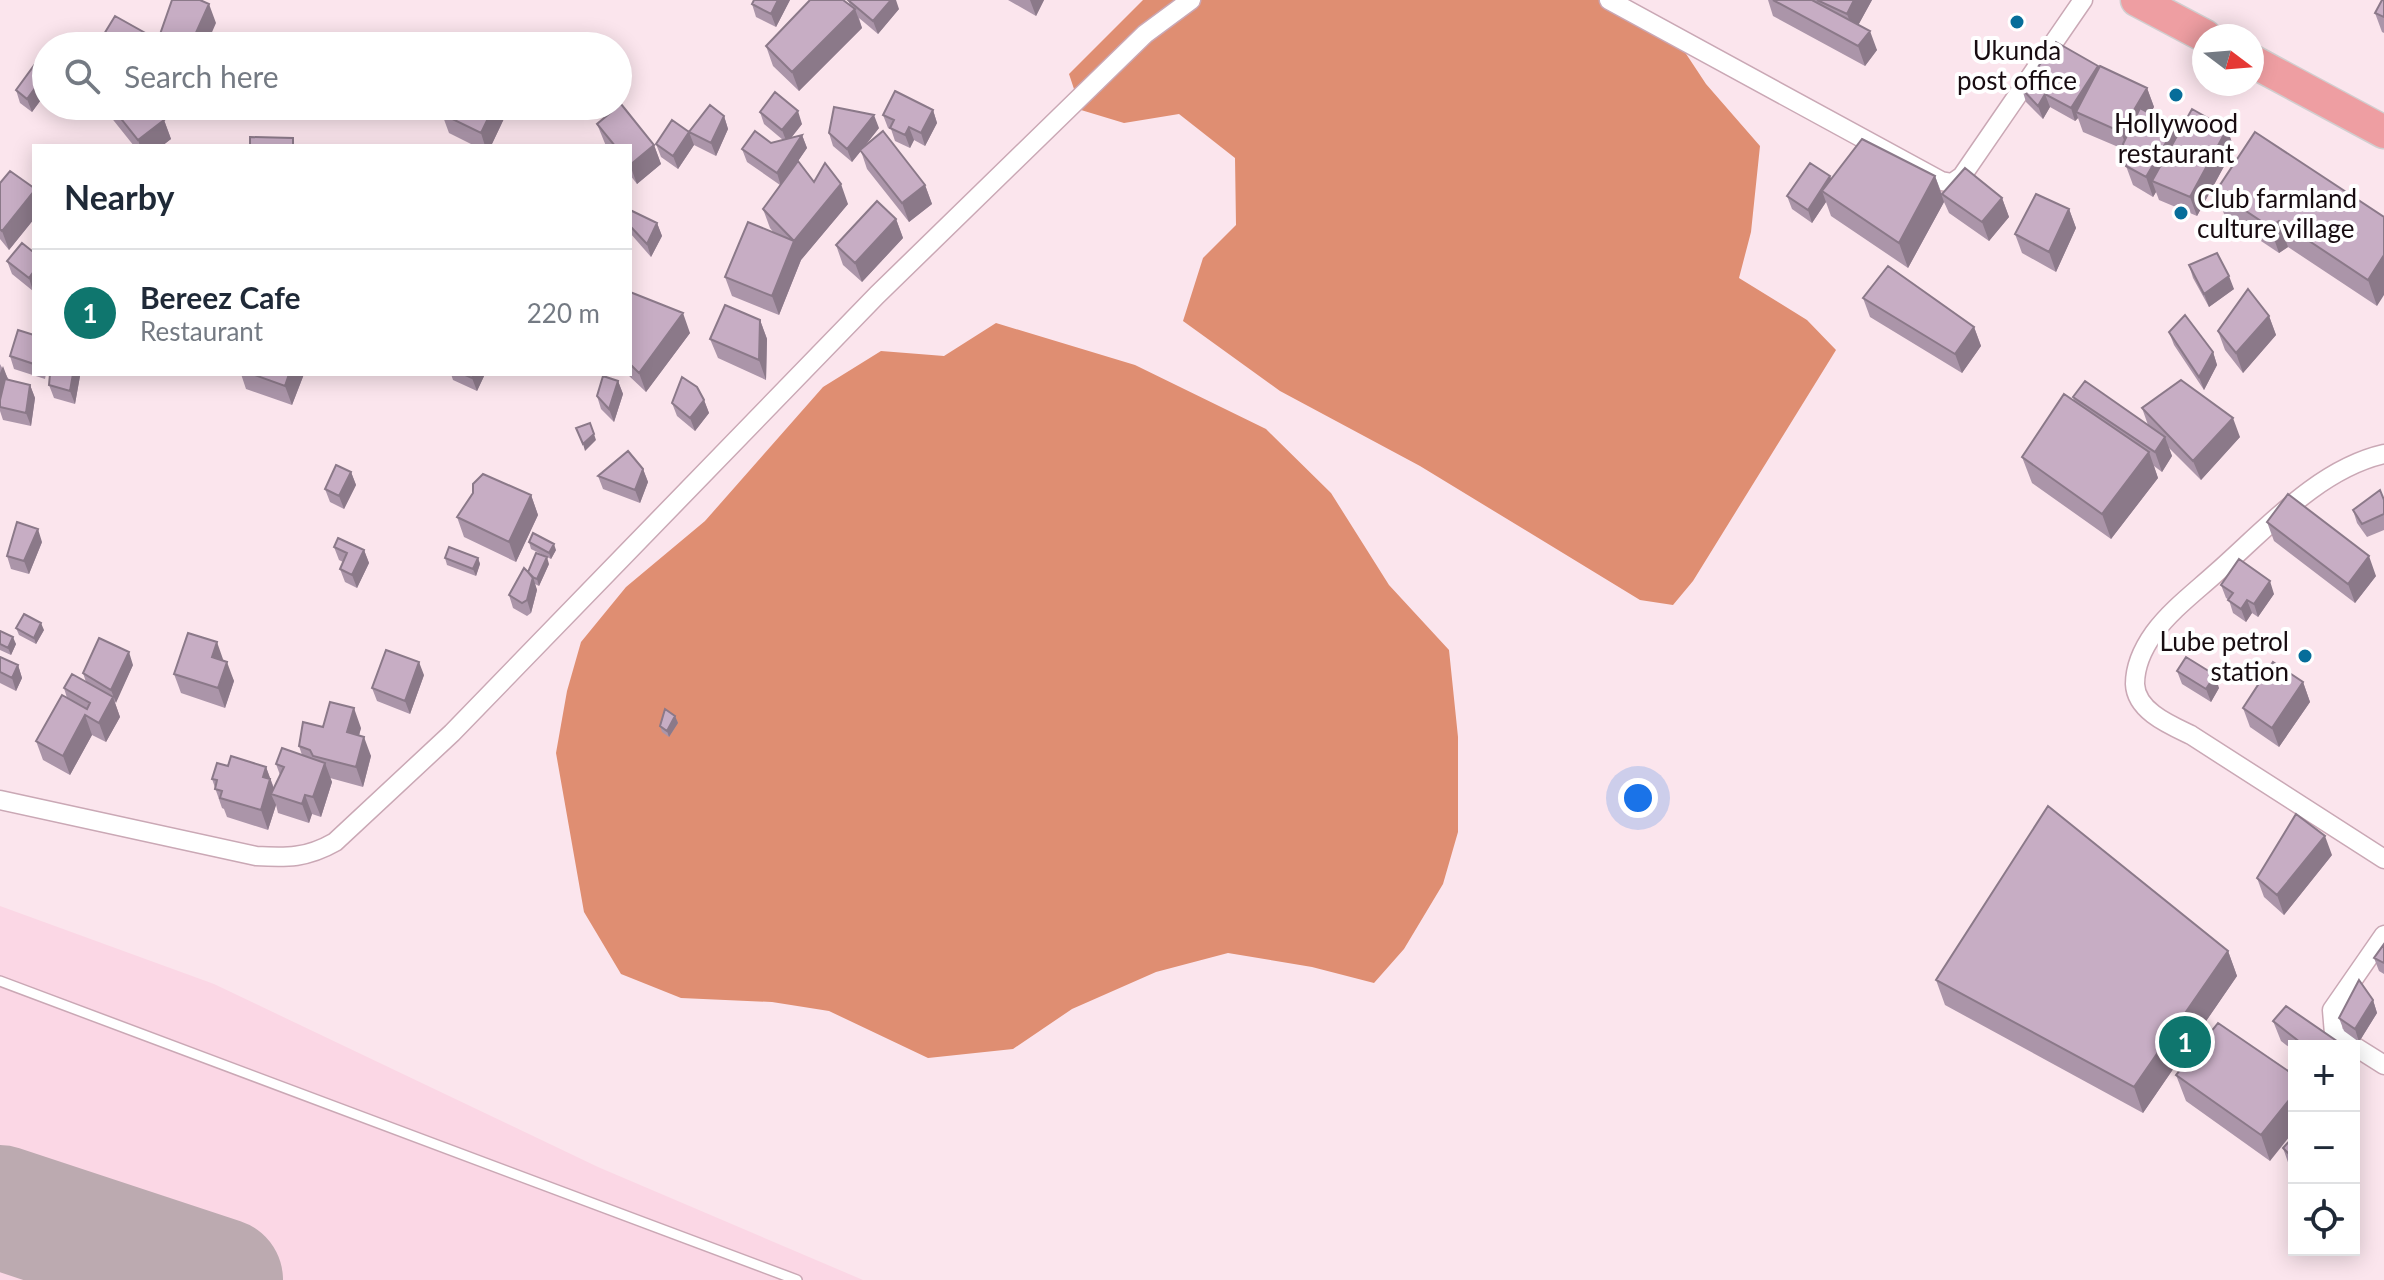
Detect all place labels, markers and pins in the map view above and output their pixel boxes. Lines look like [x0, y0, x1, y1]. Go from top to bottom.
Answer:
marker: Ukunda post office [2008, 13, 2026, 31]
place label: Ukunda post office [1957, 34, 2077, 96]
marker: Hollywood restaurant [2167, 86, 2185, 104]
place label: Hollywood restaurant [2114, 107, 2238, 169]
place label: Club farmland culture village [2197, 182, 2357, 244]
marker: Club farmland culture village [2172, 204, 2190, 222]
place label: Lube petrol station [2160, 625, 2289, 687]
marker: Lube petrol station [2296, 647, 2314, 665]
pin: 1 [2159, 1012, 2211, 1072]

